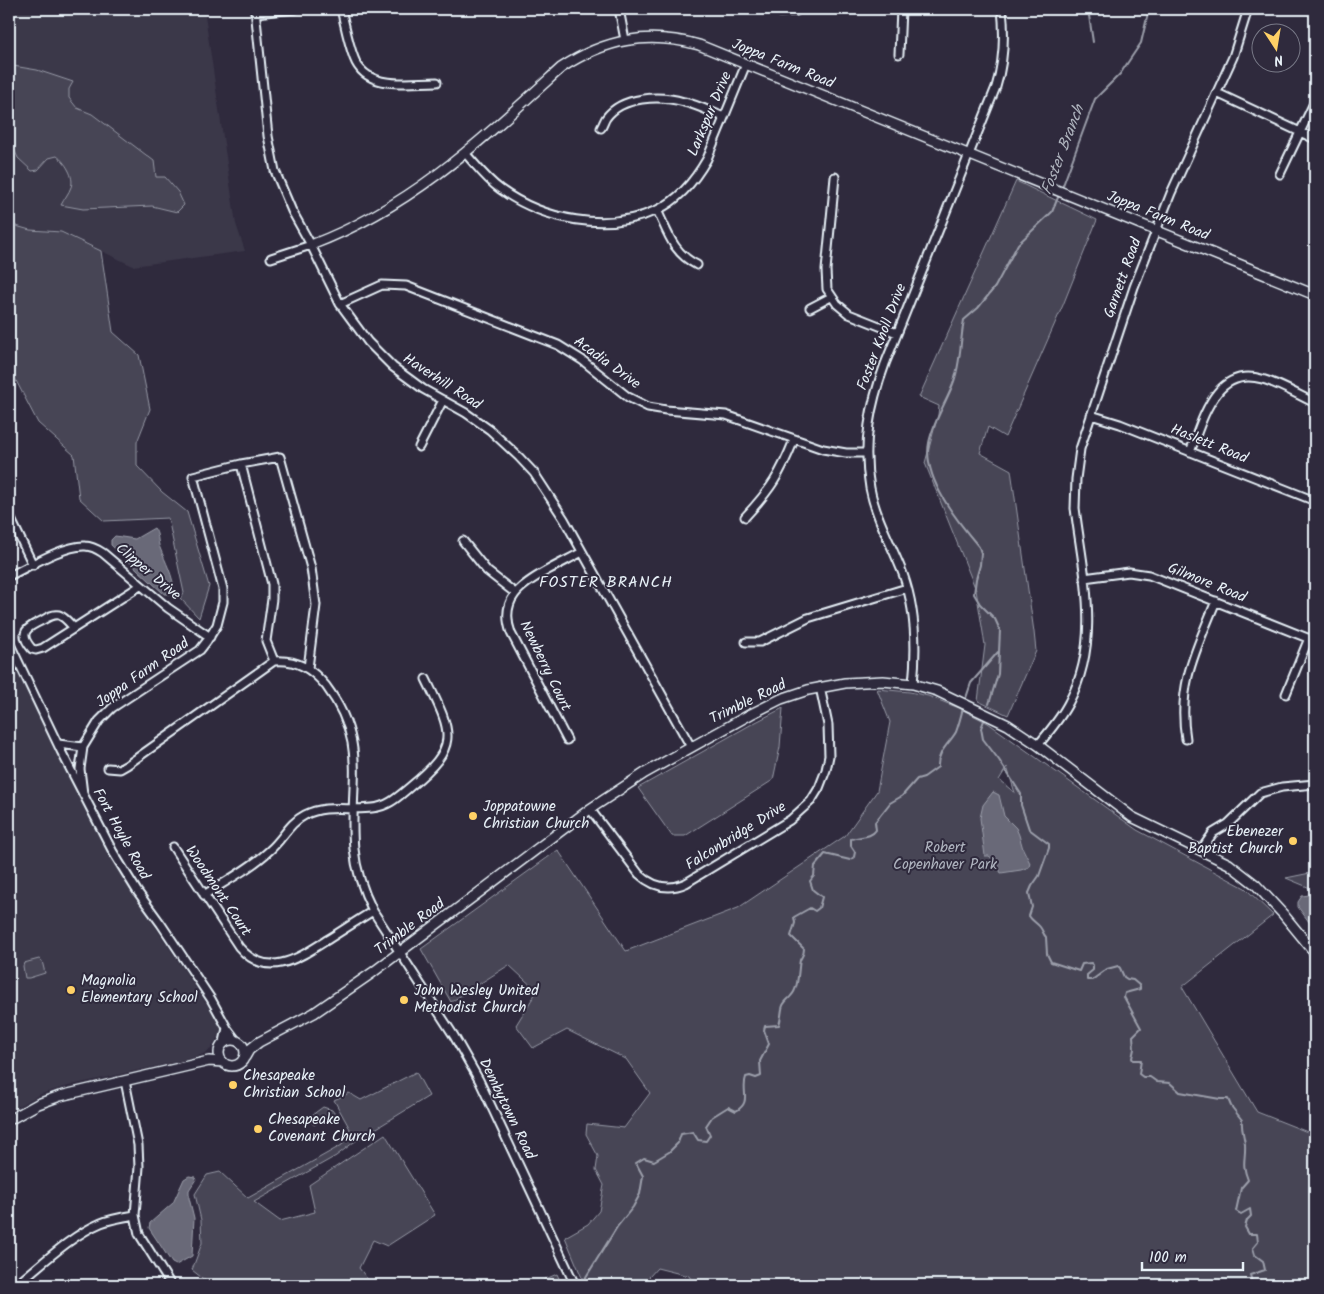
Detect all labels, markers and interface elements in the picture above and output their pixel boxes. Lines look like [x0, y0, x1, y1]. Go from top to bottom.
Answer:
north arrow [1252, 22, 1302, 72]
street label: Joppa Farm Road [728, 32, 839, 96]
text: N [1272, 48, 1285, 71]
street label: Larkspur Drive [681, 68, 739, 160]
water label: Foster Branch [1034, 100, 1092, 199]
street label: Joppa Farm Road [1103, 184, 1214, 248]
street label: Garnett Road [1097, 234, 1149, 321]
street label: Foster Knoll Drive [851, 280, 914, 394]
street label: Acadia Drive [568, 330, 646, 396]
street label: Haverhill Road [398, 347, 487, 417]
street label: Haslett Road [1167, 418, 1252, 471]
street label: Clipper Drive [110, 537, 186, 607]
street label: Gilmore Road [1164, 556, 1250, 610]
district label: FOSTER BRANCH [539, 570, 673, 595]
street label: Newberry Court [513, 617, 577, 716]
street label: Joppa Farm Road [91, 632, 195, 714]
street label: Trimble Road [705, 673, 791, 731]
street label: Fort Hoyle Road [86, 784, 156, 885]
place label: Joppatowne Christian Church [483, 795, 589, 836]
street label: Falconbridge Drive [681, 795, 791, 877]
marker: Joppatowne Christian Church [467, 810, 479, 822]
place label: Ebenezer Baptist Church [1188, 820, 1284, 861]
marker: Ebenezer Baptist Church [1287, 835, 1299, 847]
park label: Robert Copenhaver Park [893, 836, 998, 877]
street label: Woodmont Court [179, 841, 257, 941]
street label: Trimble Road [370, 892, 451, 962]
place label: Magnolia Elementary School [81, 969, 198, 1010]
place label: John Wesley United Methodist Church [414, 979, 539, 1020]
marker: Magnolia Elementary School [65, 984, 77, 996]
marker: John Wesley United Methodist Church [398, 994, 410, 1006]
street label: Dembytown Road [472, 1054, 542, 1164]
place label: Chesapeake Christian School [243, 1064, 346, 1105]
marker: Chesapeake Christian School [227, 1079, 239, 1091]
place label: Chesapeake Covenant Church [268, 1108, 376, 1149]
marker: Chesapeake Covenant Church [252, 1123, 264, 1135]
scale bar [1142, 1239, 1243, 1271]
text: 100 m [1149, 1246, 1187, 1270]

